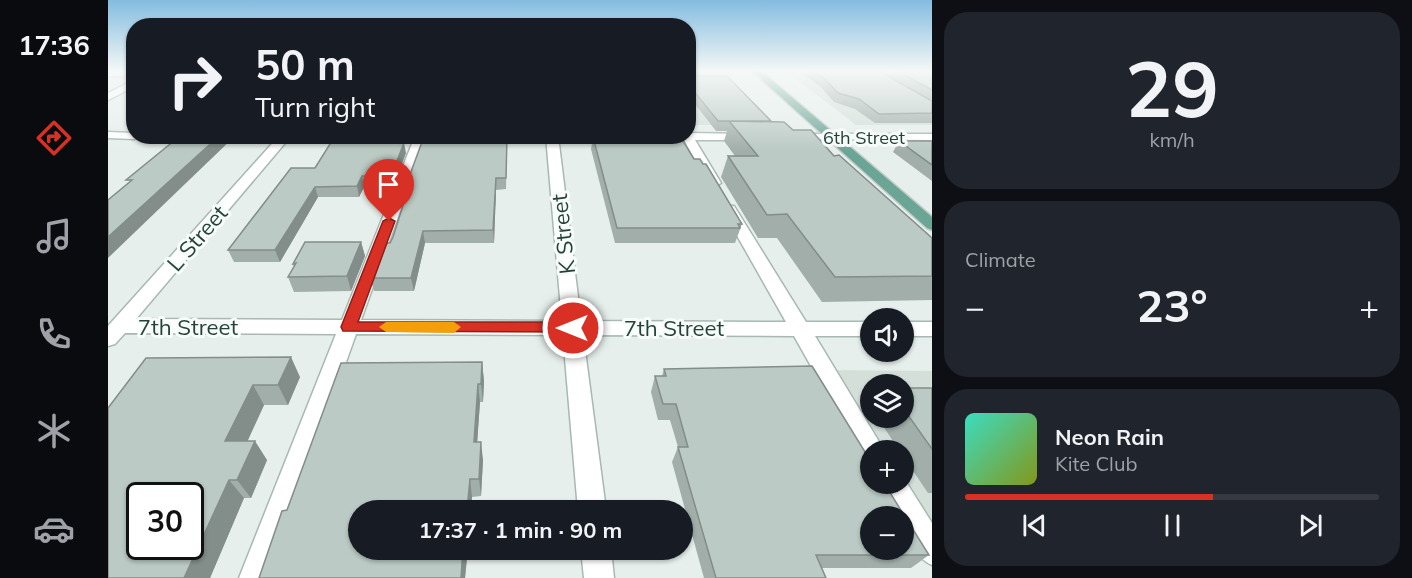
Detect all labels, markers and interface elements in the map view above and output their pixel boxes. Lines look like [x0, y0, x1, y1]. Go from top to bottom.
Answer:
text: 17:36 [18, 28, 90, 62]
text: 50 m [255, 38, 355, 91]
text: 29 [1125, 39, 1219, 137]
icon: right [156, 42, 234, 120]
text: Turn right [255, 90, 375, 124]
icon: directions [33, 117, 75, 159]
street label: 6th Street [823, 126, 905, 149]
text: km/h [1149, 127, 1195, 152]
pin [363, 159, 414, 221]
icon: arrive [372, 168, 405, 201]
street label: K Street [545, 192, 581, 276]
street label: L Street [161, 199, 234, 277]
icon: music [33, 215, 75, 257]
text: Climate [965, 247, 1036, 272]
text: 23° [1136, 277, 1208, 333]
text: − [965, 286, 985, 327]
text: + [1359, 286, 1379, 327]
position arrow [541, 296, 605, 360]
map controls [860, 308, 914, 560]
button: sound [860, 308, 914, 362]
icon: phone [33, 313, 75, 355]
street label: 7th Street [138, 313, 238, 341]
street label: 7th Street [624, 314, 724, 342]
button: layers [860, 374, 914, 428]
icon: climate [33, 410, 75, 452]
text: Neon Rain [1055, 423, 1164, 451]
button: + [860, 440, 914, 494]
text: Kite Club [1055, 451, 1137, 476]
speed limit sign: 30 [126, 482, 204, 560]
button: − [860, 506, 914, 560]
icon: car [33, 508, 75, 550]
icon: previous [1018, 509, 1051, 542]
icon: pause [1156, 509, 1189, 542]
icon: next [1294, 509, 1327, 542]
text: 17:37 · 1 min · 90 m [419, 516, 622, 544]

